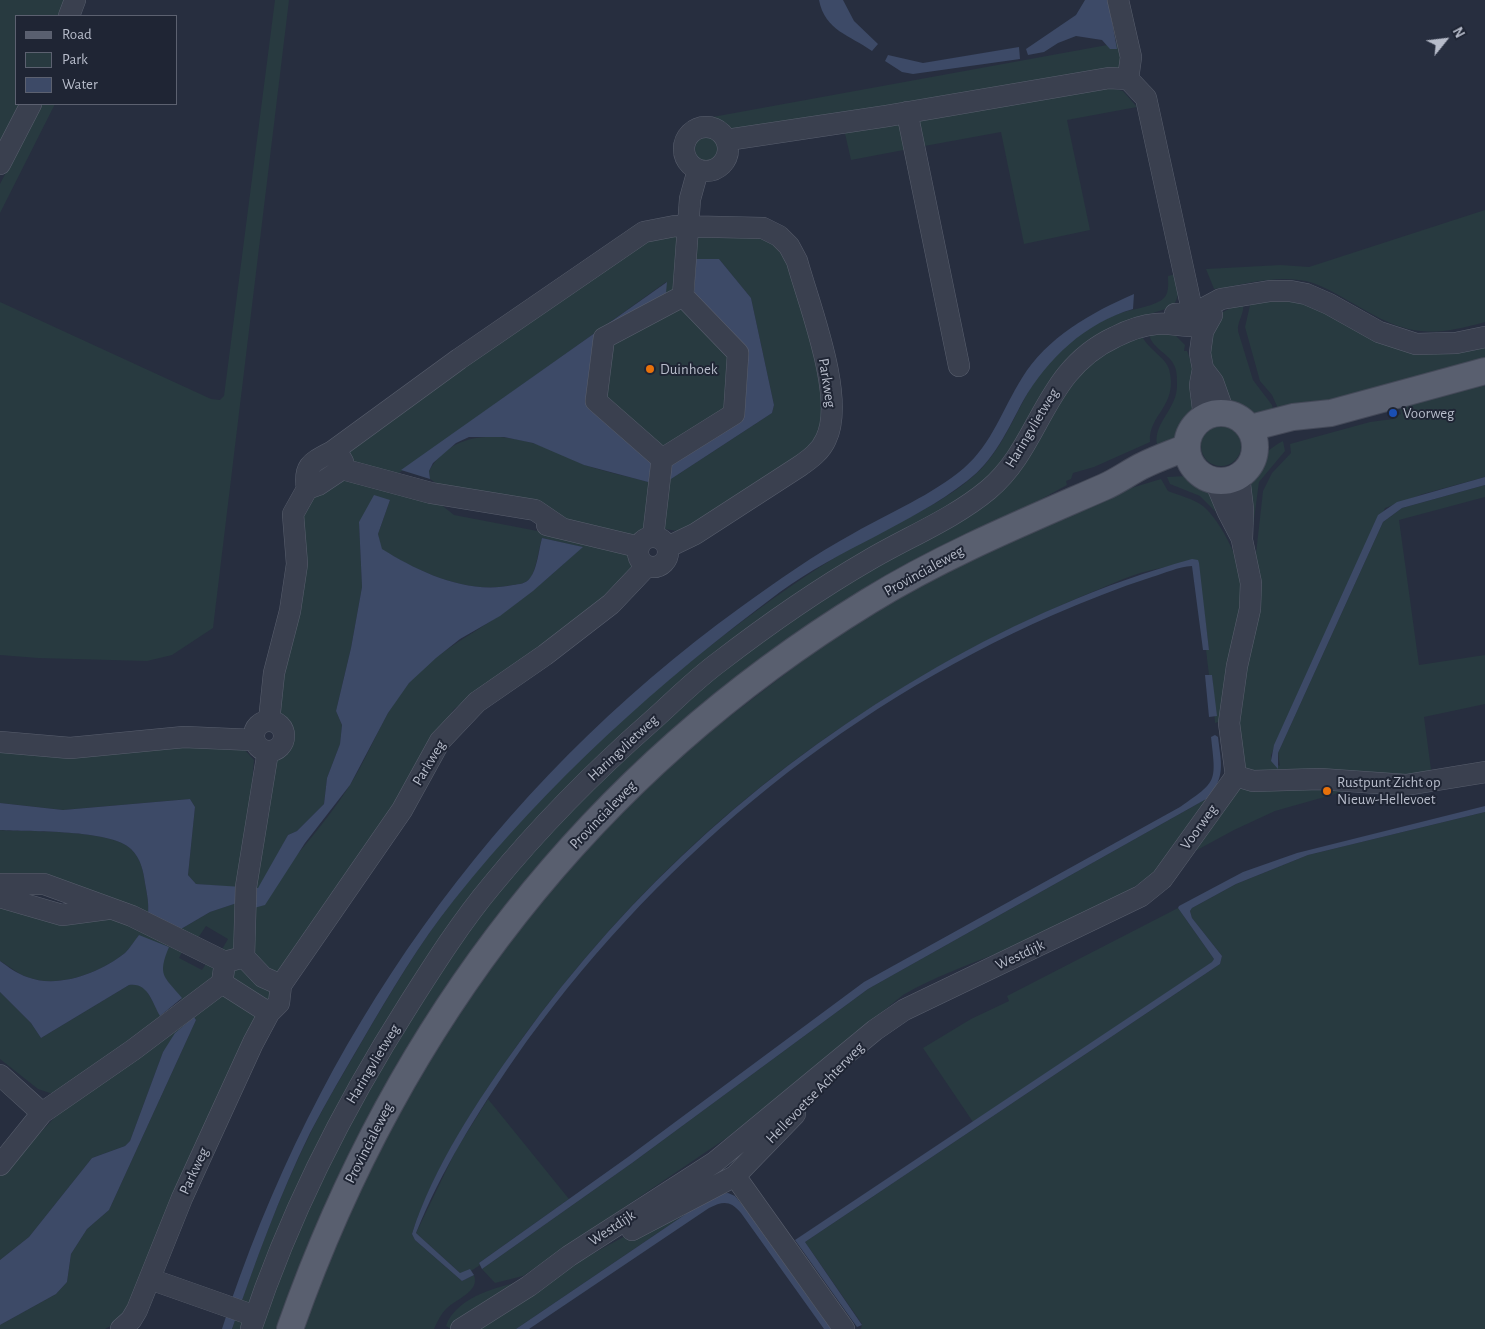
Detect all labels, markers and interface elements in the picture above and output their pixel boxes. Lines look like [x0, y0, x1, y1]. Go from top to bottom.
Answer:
legend [15, 15, 178, 105]
north arrow [1420, 15, 1470, 65]
text: N [1450, 25, 1467, 40]
text: Road [62, 27, 92, 42]
text: Park [62, 52, 88, 67]
text: Water [62, 77, 98, 92]
street label: Parkweg [814, 357, 840, 409]
place label: Duinhoek [660, 360, 718, 378]
marker: Duinhoek [644, 363, 656, 375]
street label: Haringvlietweg [1001, 385, 1063, 471]
place label: Voorweg [1403, 404, 1454, 422]
marker: Voorweg [1387, 407, 1399, 419]
street label: Provincialeweg [881, 542, 967, 600]
street label: Haringvlietweg [584, 711, 662, 785]
street label: Parkweg [408, 737, 450, 789]
place label: Rustpunt Zicht op Nieuw-Hellevoet [1337, 773, 1441, 808]
street label: Provincialeweg [566, 777, 640, 853]
marker: Rustpunt Zicht op Nieuw-Hellevoet [1321, 785, 1333, 797]
street label: Voorweg [1177, 801, 1221, 853]
street label: Westdijk [993, 936, 1047, 974]
street label: Haringvlietweg [342, 1021, 404, 1107]
street label: Hellevoetse Achterweg [762, 1039, 868, 1147]
street label: Provincialeweg [341, 1100, 397, 1186]
street label: Parkweg [175, 1145, 213, 1197]
street label: Westdijk [585, 1206, 639, 1250]

